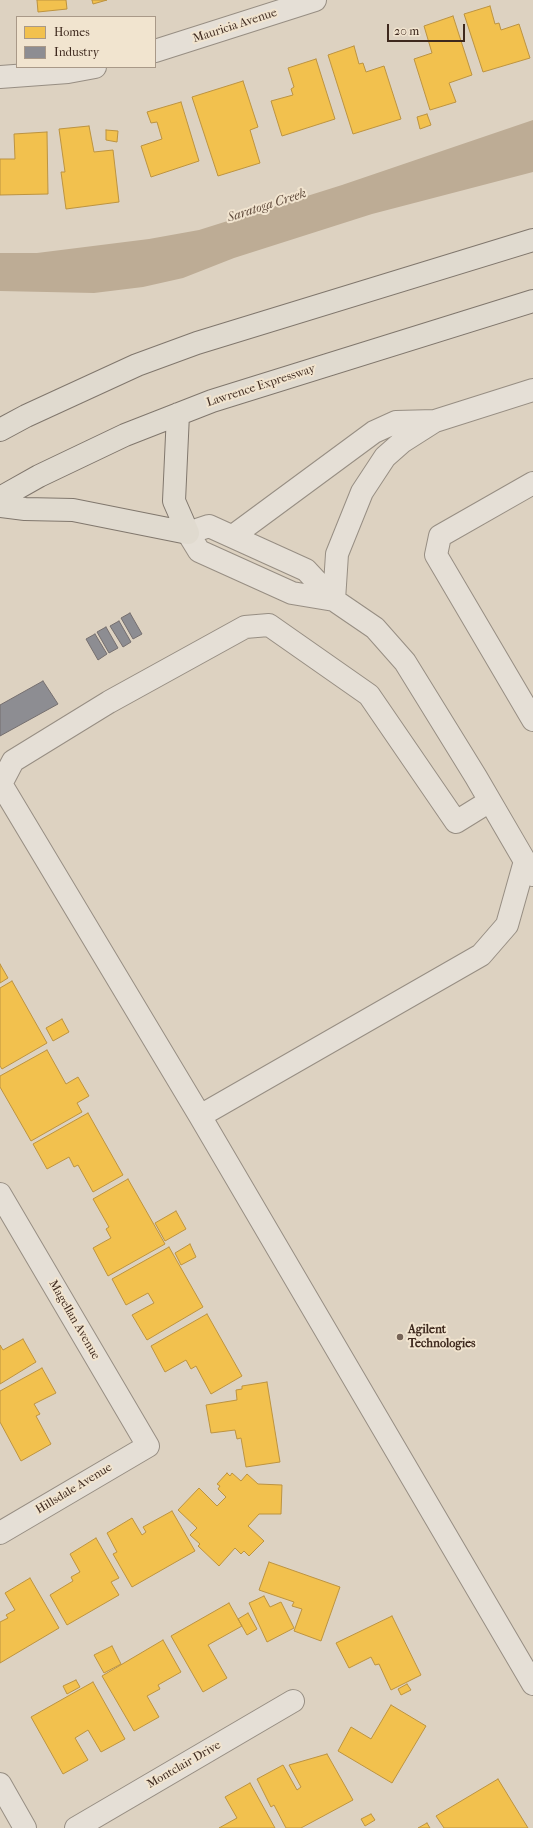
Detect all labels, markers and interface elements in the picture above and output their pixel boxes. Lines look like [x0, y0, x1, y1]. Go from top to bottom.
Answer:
street label: Mauricia Avenue [191, 6, 279, 46]
legend [16, 16, 156, 68]
scale bar [389, 16, 467, 42]
text: 20 m [394, 24, 419, 38]
text: Homes [54, 25, 90, 39]
text: Industry [54, 45, 99, 59]
water label: Saratoga Creek [226, 186, 308, 226]
street label: Lawrence Expressway [205, 362, 317, 410]
street label: Magellan Avenue [45, 1278, 103, 1362]
place label: Agilent Technologies [408, 1323, 476, 1351]
marker: Agilent Technologies [395, 1332, 405, 1342]
street label: Hillsdale Avenue [33, 1461, 115, 1517]
street label: Montclair Drive [145, 1738, 223, 1792]

